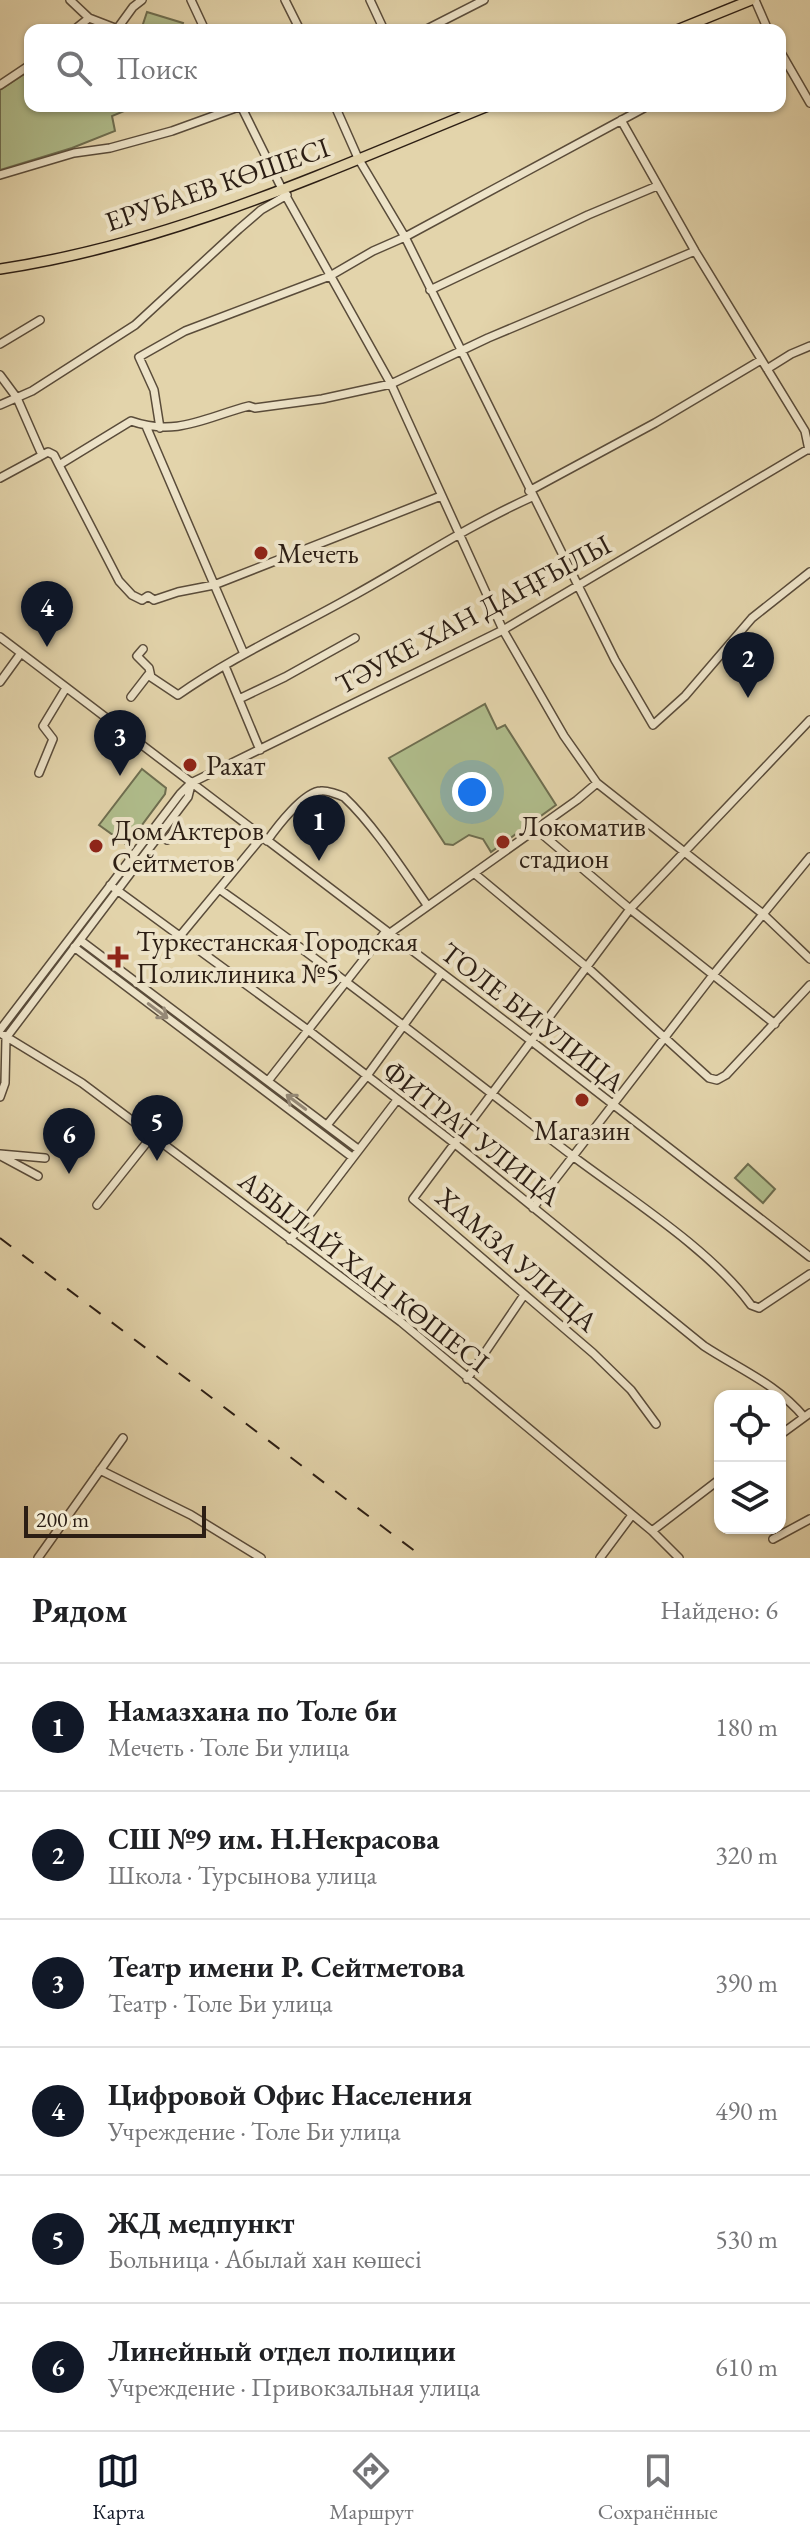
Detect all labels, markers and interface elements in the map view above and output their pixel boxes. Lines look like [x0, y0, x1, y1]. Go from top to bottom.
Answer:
search box [24, 24, 786, 112]
icon: search [52, 46, 96, 90]
text: Поиск [116, 49, 198, 88]
street label: ЕРУБАЕВ КӨШЕСІ [100, 129, 334, 239]
street label: ТӘУКЕ ХАН ДАҢҒЫЛЫ [329, 526, 617, 702]
place label: Мечеть [277, 535, 359, 571]
marker: Мечеть [252, 544, 270, 562]
pin: 4 [21, 581, 73, 647]
pin: 2 [722, 632, 774, 698]
pin: 3 [94, 710, 146, 776]
place label: Рахат [206, 747, 266, 783]
marker: Рахат [181, 756, 199, 774]
your location [452, 772, 492, 812]
pin: 1 [293, 795, 345, 861]
place label: Локоматив стадион [519, 808, 646, 876]
place label: Дом Актеров Сейтметов [112, 812, 264, 880]
marker: Локоматив стадион [494, 833, 512, 851]
marker: Дом Актеров Сейтметов [87, 837, 105, 855]
place label: Туркестанская Городская Поликлиника №5 [136, 923, 418, 991]
street label: ТОЛЕ БИ УЛИЦА [434, 934, 633, 1101]
marker: Туркестанская Городская Поликлиника №5 [107, 946, 129, 968]
one-way arrow [147, 1003, 169, 1020]
street label: ФИТРАТ УЛИЦА [376, 1052, 569, 1214]
marker: Магазин [573, 1091, 591, 1109]
one-way arrow [286, 1094, 307, 1111]
pin: 5 [131, 1095, 183, 1161]
pin: 6 [43, 1108, 95, 1174]
place label: Магазин [534, 1112, 630, 1148]
street label: АБЫЛАЙ ХАН КӨШЕСІ [231, 1161, 497, 1380]
street label: ХАМЗА УЛИЦА [428, 1178, 606, 1340]
map controls [714, 1390, 786, 1534]
button: locate [714, 1390, 786, 1462]
button: layers [714, 1462, 786, 1534]
scale bar [24, 1502, 206, 1538]
text: 200 m [36, 1505, 89, 1534]
text: Рядом [32, 1588, 127, 1632]
text: Найдено: 6 [660, 1593, 778, 1627]
text: Намазхана по Толе би [108, 1691, 397, 1730]
text: 1 [51, 1710, 65, 1744]
text: 180 m [715, 1710, 778, 1744]
text: Мечеть · Толе Би улица [108, 1730, 349, 1764]
text: СШ №9 им. Н.Некрасова [108, 1819, 439, 1858]
text: 2 [51, 1838, 65, 1872]
text: 320 m [715, 1838, 778, 1872]
text: Школа · Турсынова улица [108, 1858, 377, 1892]
text: Театр имени Р. Сейтметова [108, 1947, 465, 1986]
text: 3 [51, 1966, 65, 2000]
text: 390 m [715, 1966, 778, 2000]
text: Театр · Толе Би улица [108, 1986, 333, 2020]
text: Цифровой Офис Населения [108, 2075, 472, 2114]
text: 4 [51, 2094, 65, 2128]
text: 490 m [715, 2094, 778, 2128]
text: Учреждение · Толе Би улица [108, 2114, 401, 2148]
text: ЖД медпункт [108, 2203, 295, 2242]
text: 5 [51, 2222, 65, 2256]
text: 530 m [715, 2222, 778, 2256]
text: Больница · Абылай хан көшесі [108, 2242, 422, 2276]
text: Линейный отдел полиции [108, 2331, 456, 2370]
text: 6 [51, 2350, 65, 2384]
text: 610 m [715, 2350, 778, 2384]
text: Учреждение · Привокзальная улица [108, 2370, 480, 2404]
tab: Карта [92, 2449, 145, 2526]
tab: Маршрут [329, 2449, 413, 2526]
tab: Сохранённые [598, 2449, 718, 2526]

